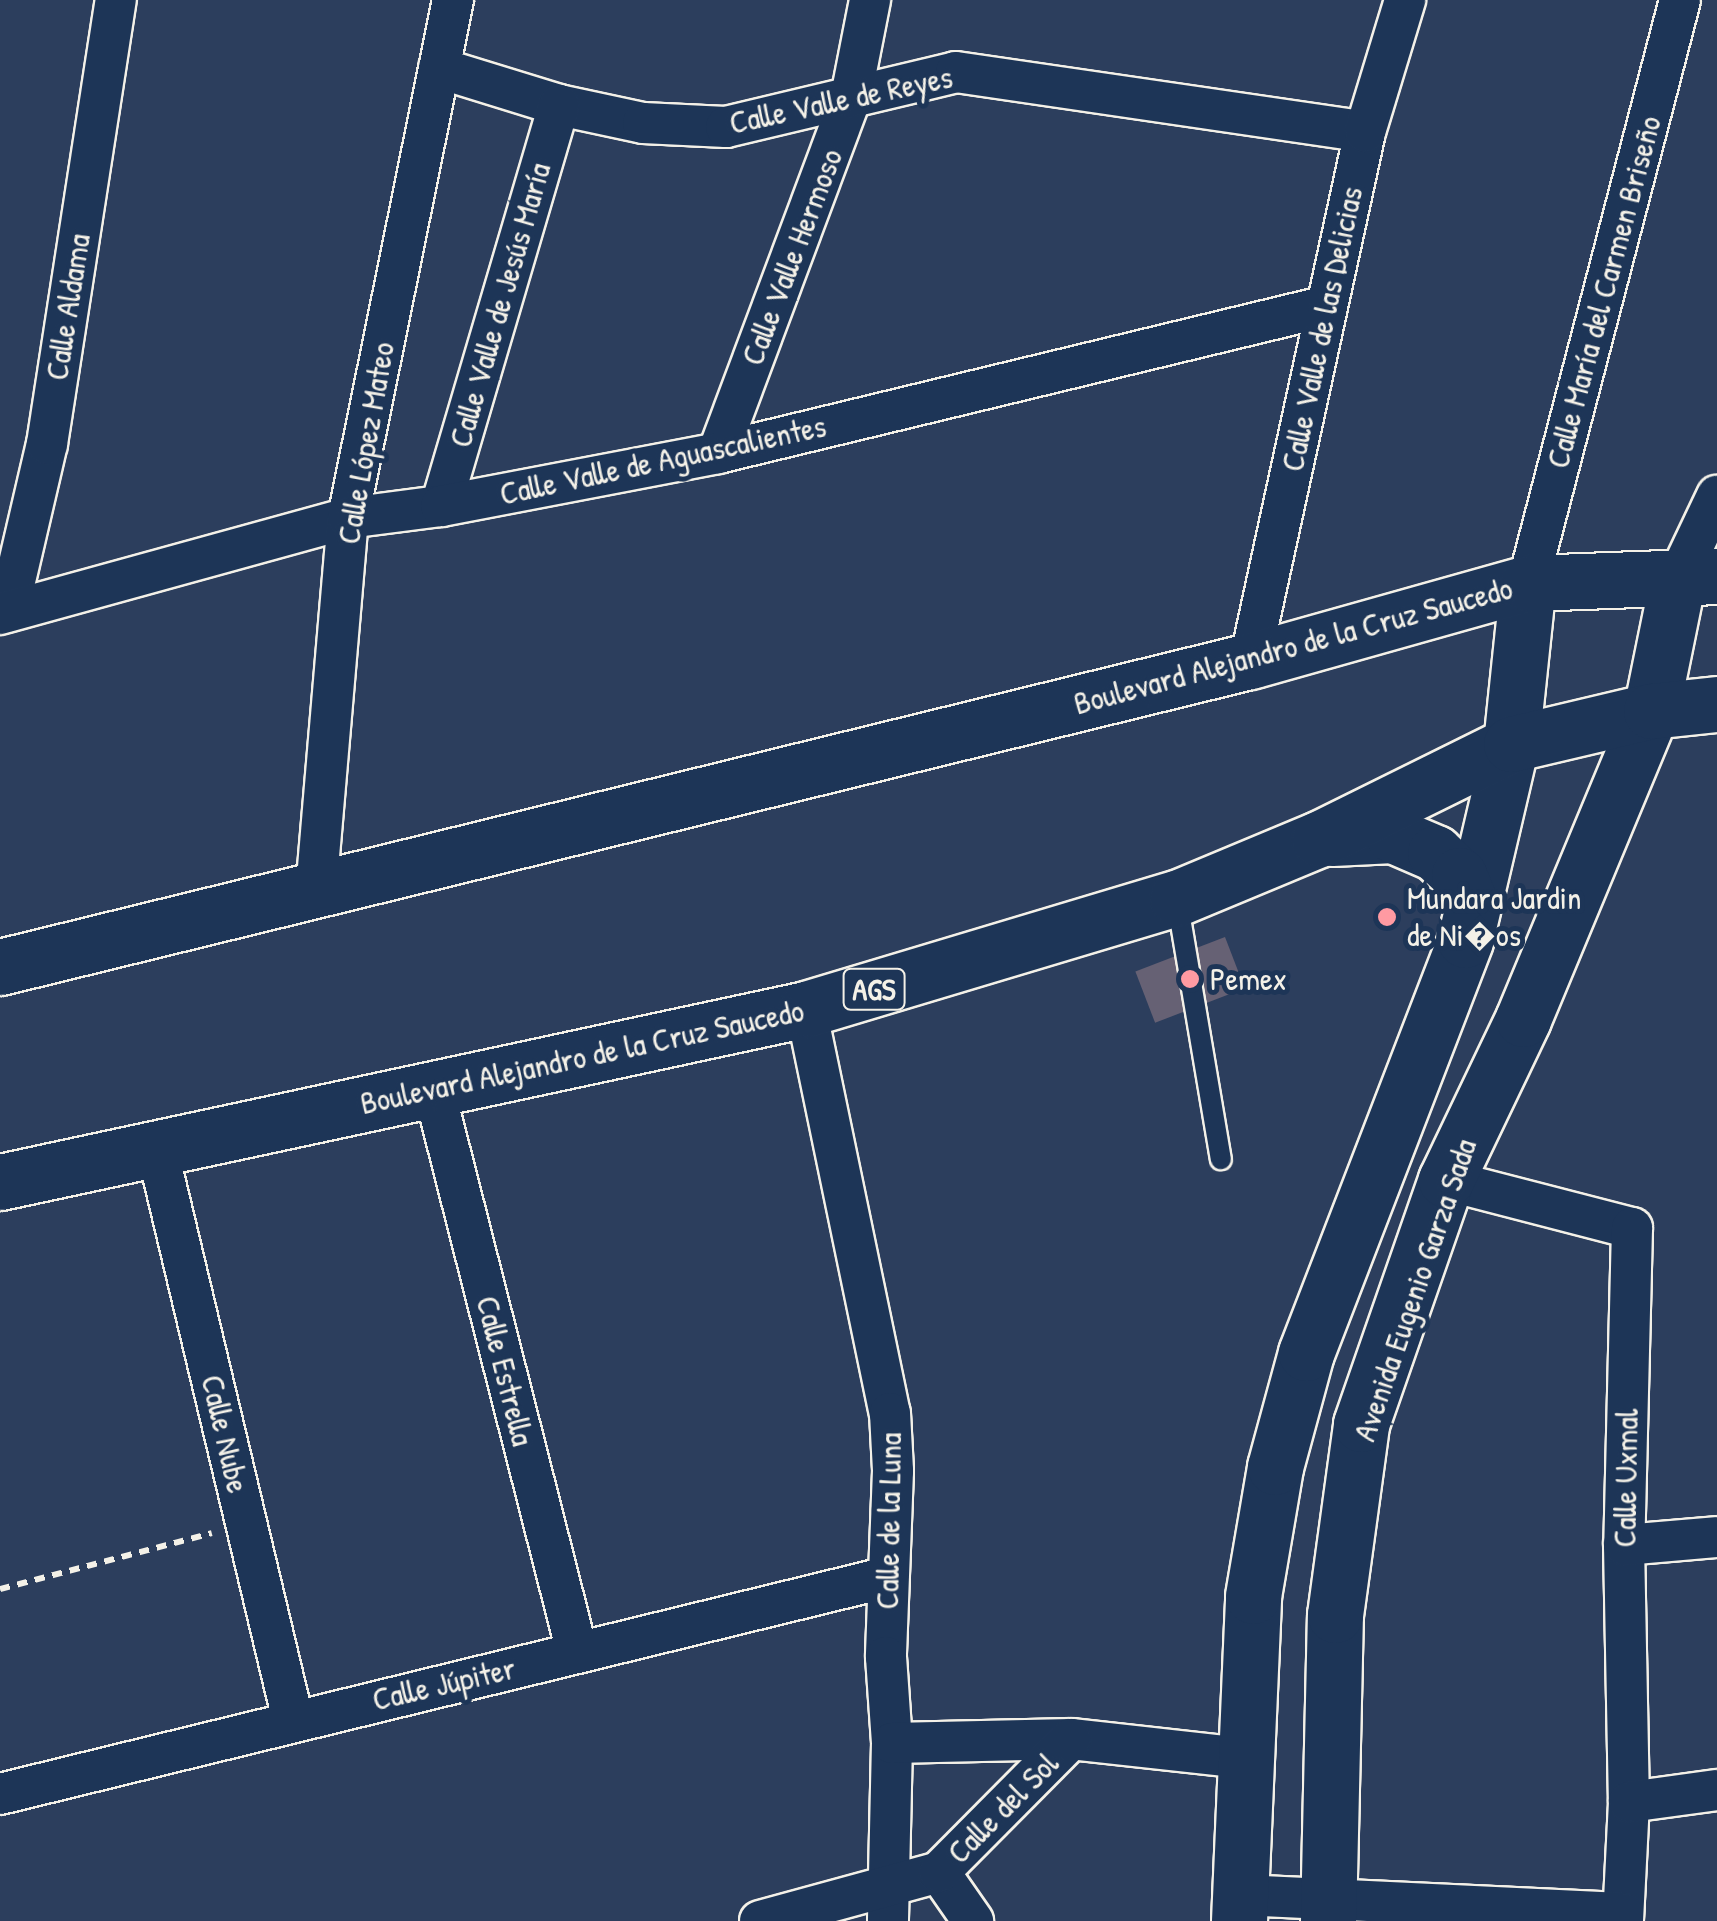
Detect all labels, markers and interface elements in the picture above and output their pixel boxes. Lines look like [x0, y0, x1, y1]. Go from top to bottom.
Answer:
street label: Calle Valle de Reyes [726, 58, 956, 142]
street label: Calle María del Carmen Briseño [1538, 112, 1670, 472]
street label: Calle Valle Hermoso [733, 144, 851, 370]
street label: Calle Valle de Jesús María [441, 158, 559, 452]
street label: Calle Valle de las Delicias [1273, 183, 1371, 475]
street label: Calle Aldama [38, 231, 98, 383]
street label: Calle López Mateo [329, 339, 403, 547]
street label: Calle Valle de Aguascalientes [496, 407, 830, 513]
street label: Boulevard Alejandro de la Cruz Saucedo [1070, 569, 1516, 723]
place label: Mundara Jardin de Ni�os [1407, 880, 1581, 955]
marker: Mundara Jardin de Ni�os [1376, 906, 1398, 928]
place label: Pemex [1210, 960, 1287, 998]
road number: AGS [842, 964, 906, 1014]
marker: Pemex [1179, 968, 1201, 990]
street label: Boulevard Alejandro de la Cruz Saucedo [357, 991, 807, 1123]
street label: Avenida Eugenio Garza Sada [1345, 1134, 1485, 1446]
street label: Calle Estrella [468, 1292, 542, 1450]
street label: Calle Nube [193, 1371, 257, 1497]
street label: Calle Uxmal [1606, 1408, 1646, 1548]
street label: Calle de la Luna [868, 1432, 910, 1610]
street label: Calle Júpiter [369, 1649, 519, 1719]
street label: Calle del Sol [940, 1745, 1066, 1871]

